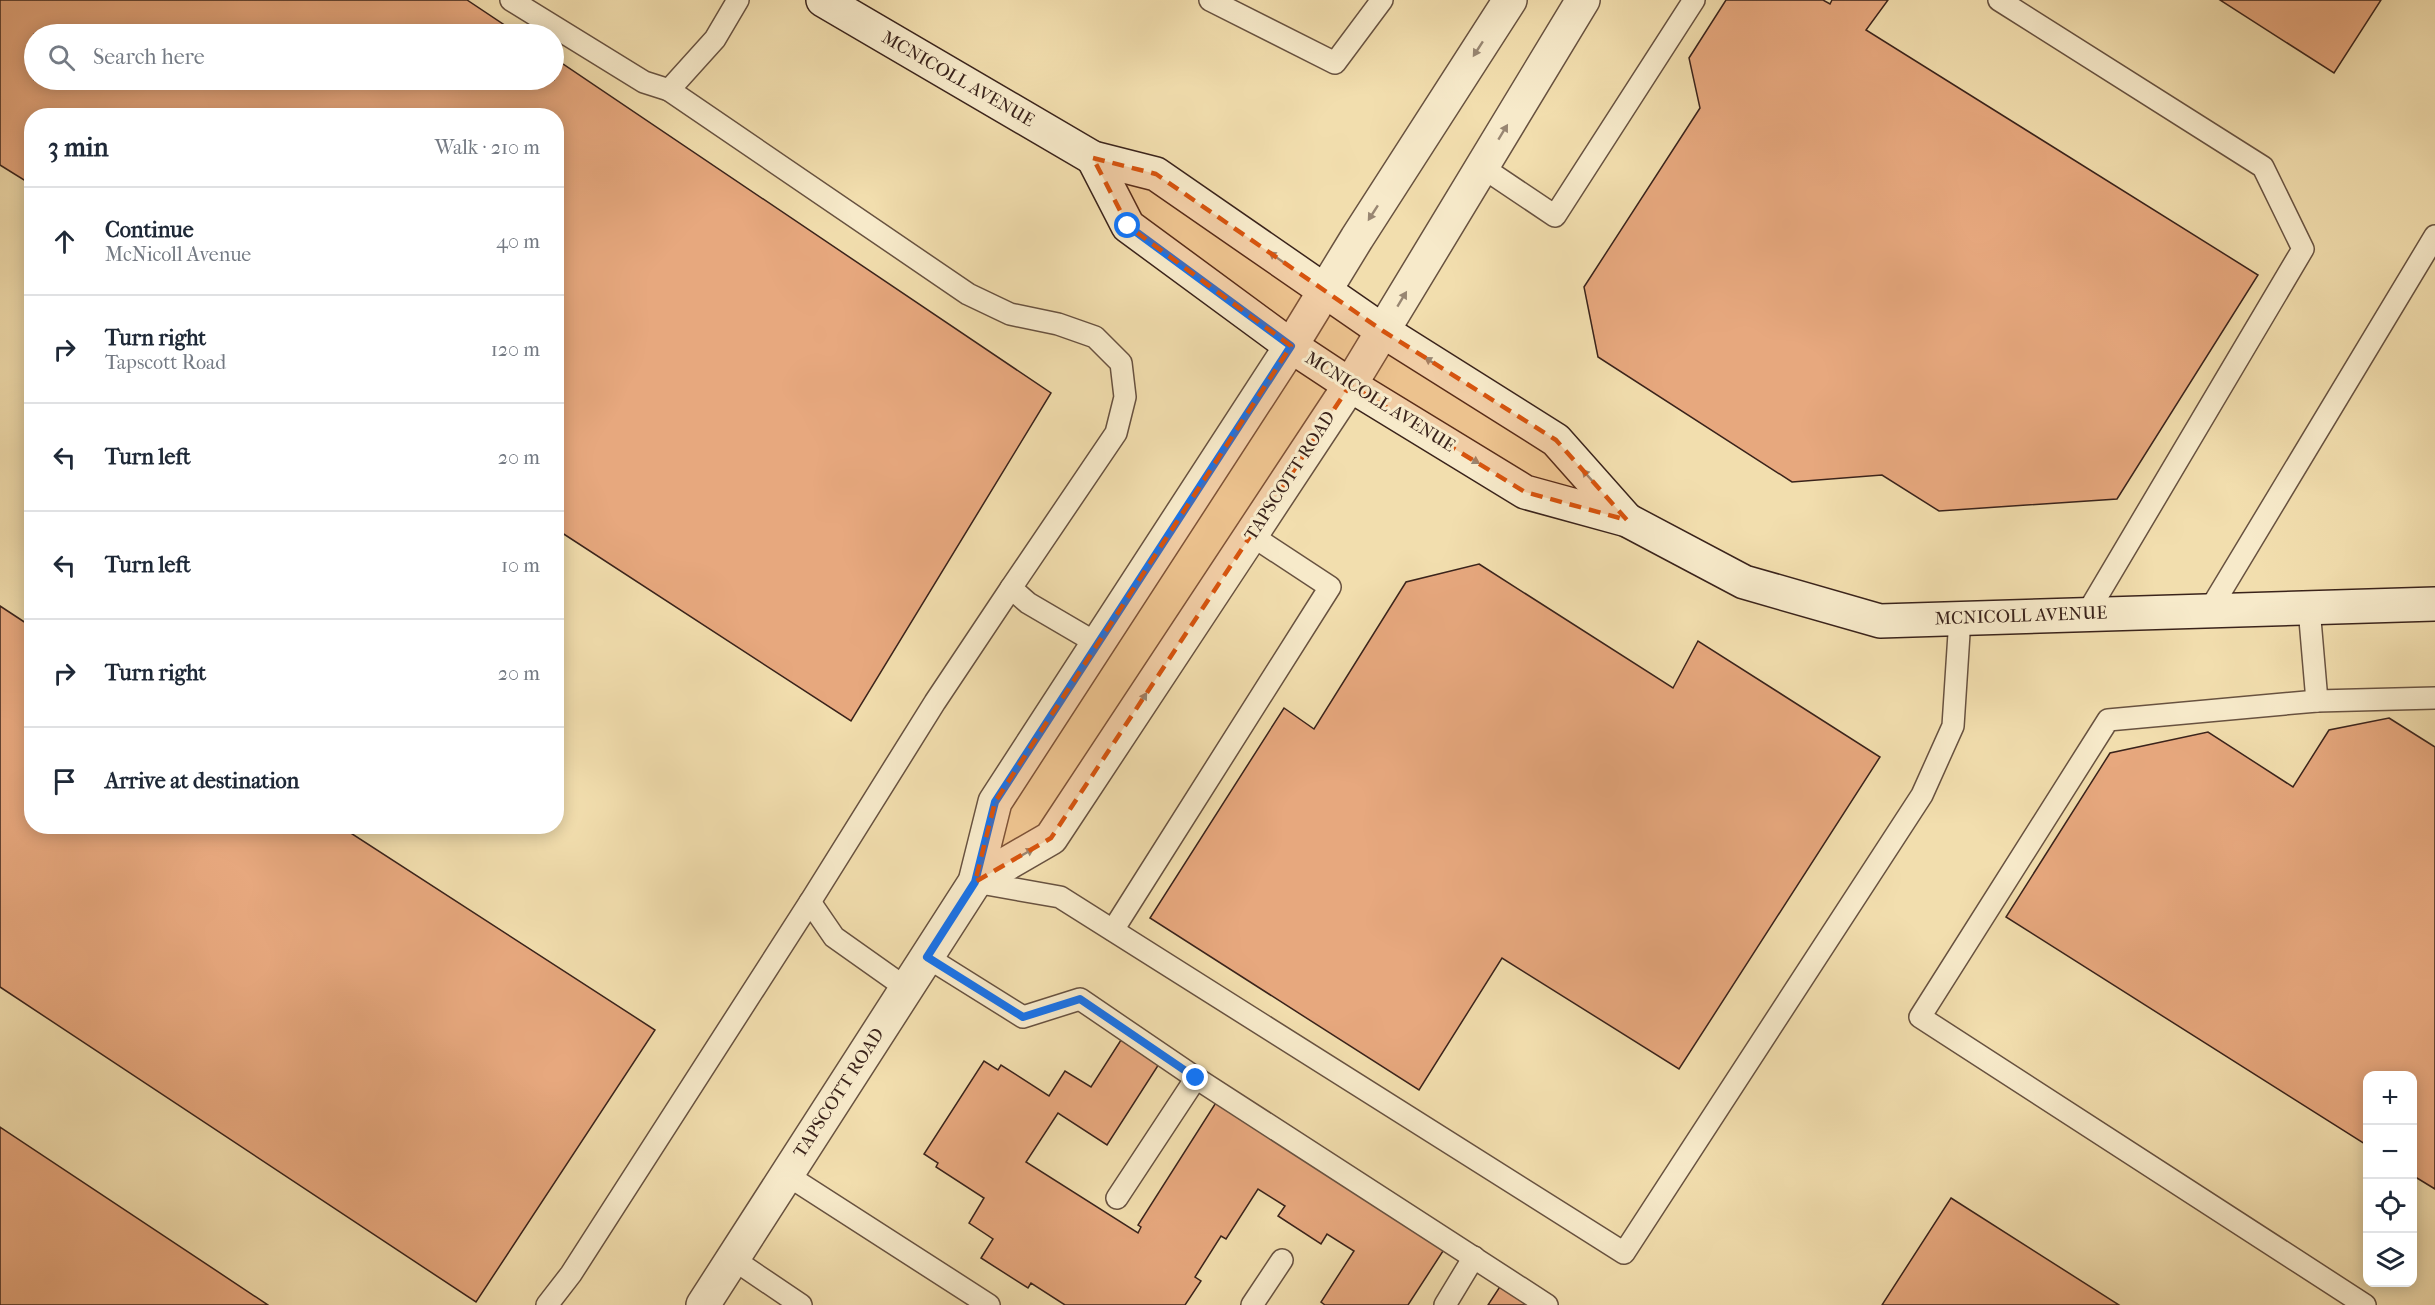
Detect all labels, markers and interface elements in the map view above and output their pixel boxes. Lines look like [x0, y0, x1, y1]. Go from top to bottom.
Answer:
search box [24, 24, 564, 90]
street label: MCNICOLL AVENUE [878, 27, 1038, 131]
icon: search [45, 41, 78, 74]
one-way arrow [1473, 41, 1484, 57]
text: Search here [93, 44, 205, 70]
one-way arrow [1498, 123, 1508, 140]
text: 3 min [48, 132, 109, 163]
text: Walk · 210 m [435, 136, 540, 159]
one-way arrow [1367, 205, 1378, 221]
route start [1114, 212, 1140, 238]
text: Continue [105, 217, 194, 243]
icon: ahead [48, 225, 81, 258]
text: 40 m [496, 230, 540, 253]
text: McNicoll Avenue [105, 243, 251, 266]
one-way arrow [1268, 252, 1284, 263]
one-way arrow [1397, 290, 1407, 307]
text: Turn right [105, 325, 206, 351]
icon: right [48, 333, 81, 366]
text: 120 m [491, 338, 540, 361]
street label: MCNICOLL AVENUE [1301, 347, 1459, 457]
text: Tapscott Road [105, 351, 226, 374]
one-way arrow [1424, 356, 1440, 367]
street label: TAPSCOTT ROAD [1240, 407, 1340, 545]
icon: left [48, 441, 81, 474]
text: Turn left [105, 444, 191, 470]
text: 20 m [498, 446, 540, 469]
one-way arrow [1464, 454, 1481, 464]
one-way arrow [1582, 469, 1595, 484]
icon: left [48, 549, 81, 582]
text: Turn left [105, 552, 191, 578]
text: 10 m [501, 554, 540, 577]
street label: MCNICOLL AVENUE [1934, 602, 2108, 630]
icon: right [48, 657, 81, 690]
text: Turn right [105, 660, 206, 686]
text: 20 m [498, 662, 540, 685]
one-way arrow [1136, 692, 1147, 708]
icon: arrive [48, 765, 81, 798]
text: Arrive at destination [105, 768, 299, 794]
one-way arrow [1018, 848, 1035, 858]
street label: TAPSCOTT ROAD [789, 1024, 889, 1162]
route end [1182, 1064, 1208, 1090]
map controls [2363, 1071, 2417, 1287]
button: + [2363, 1071, 2417, 1125]
button: − [2363, 1125, 2417, 1179]
button: locate [2363, 1179, 2417, 1233]
button: layers [2363, 1233, 2417, 1287]

